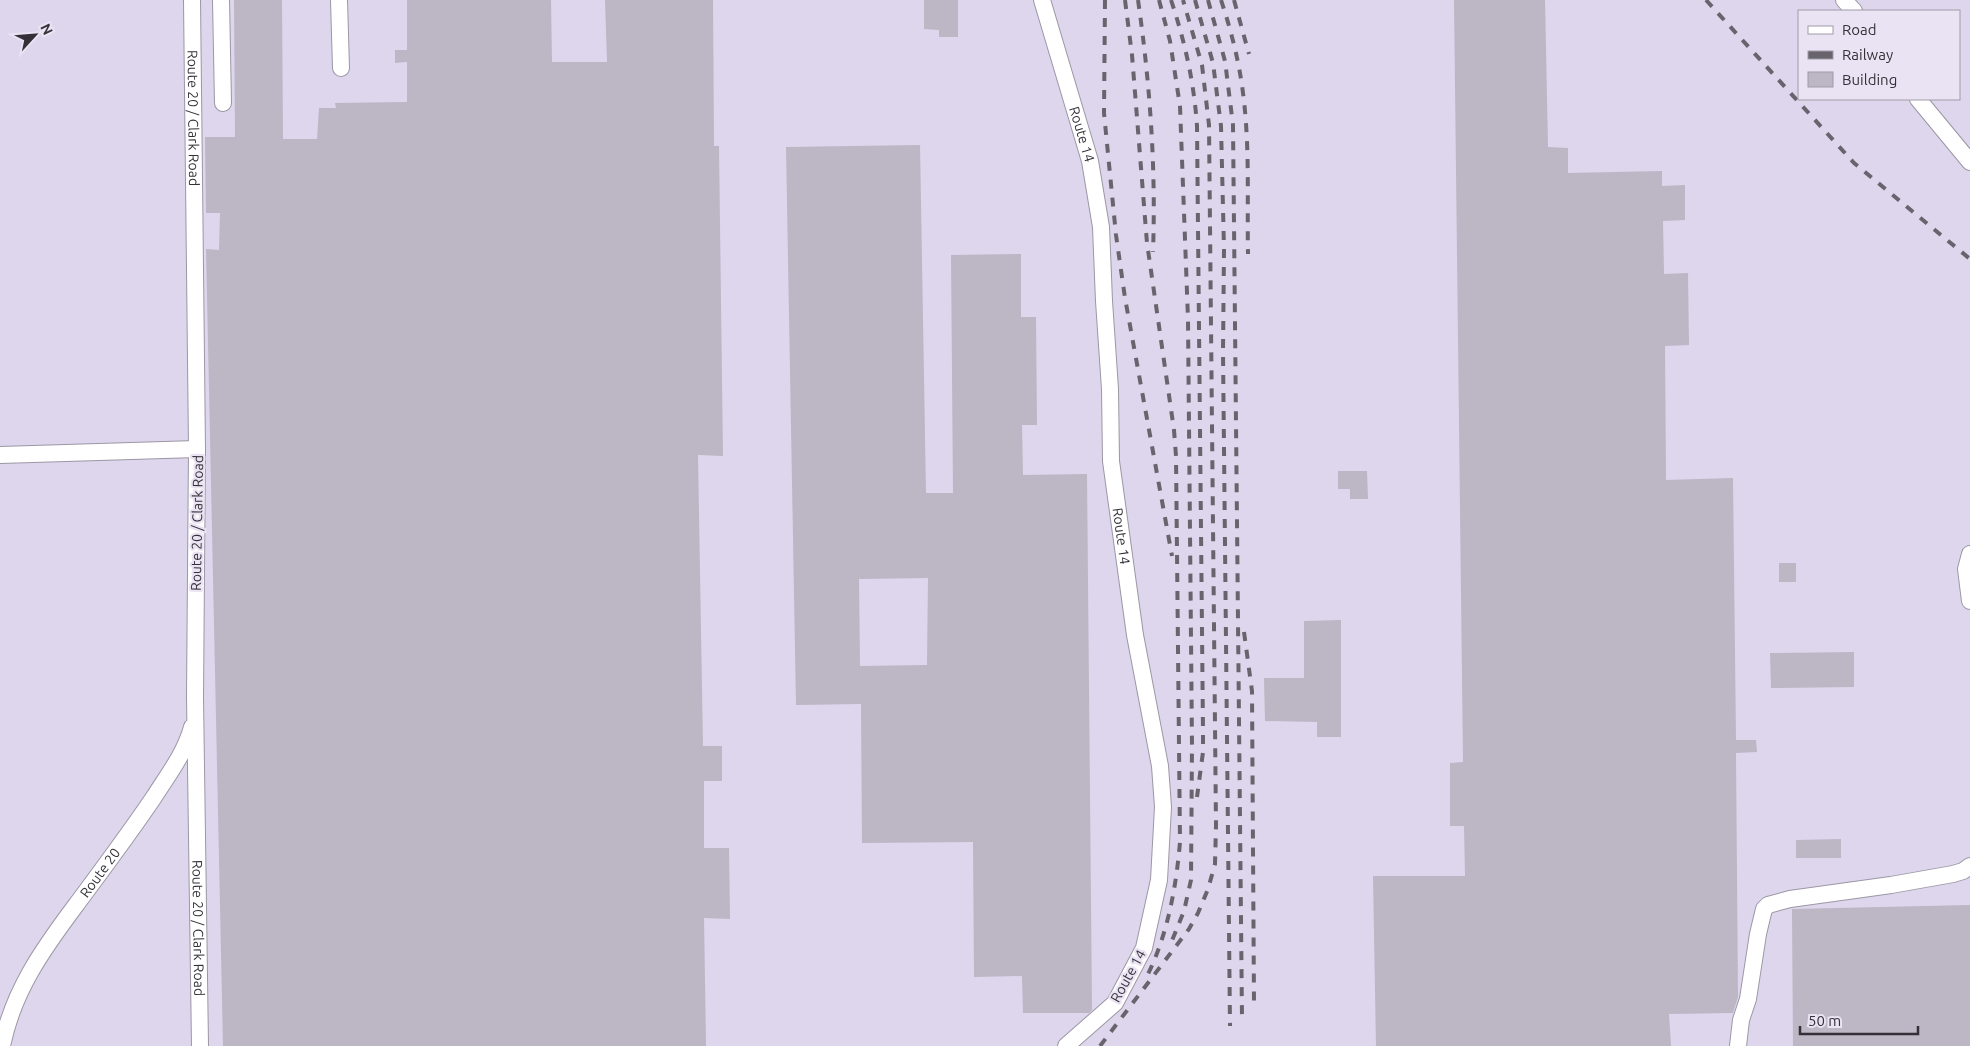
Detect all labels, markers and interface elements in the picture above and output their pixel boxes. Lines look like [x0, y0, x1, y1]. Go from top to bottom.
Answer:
north arrow [10, 10, 60, 60]
legend [1798, 10, 1960, 100]
text: N [37, 21, 56, 38]
text: Road [1842, 21, 1877, 38]
text: Railway [1842, 46, 1893, 63]
street label: Route 20 / Clark Road [185, 50, 202, 186]
text: Building [1842, 71, 1897, 88]
street label: Route 14 [1066, 104, 1098, 164]
street label: Route 20 / Clark Road [188, 455, 206, 591]
street label: Route 14 [1110, 507, 1133, 566]
street label: Route 20 [76, 845, 123, 900]
street label: Route 20 / Clark Road [189, 860, 207, 996]
street label: Route 14 [1107, 947, 1149, 1005]
scale bar [1800, 1004, 1918, 1036]
text: 50 m [1808, 1012, 1841, 1029]

